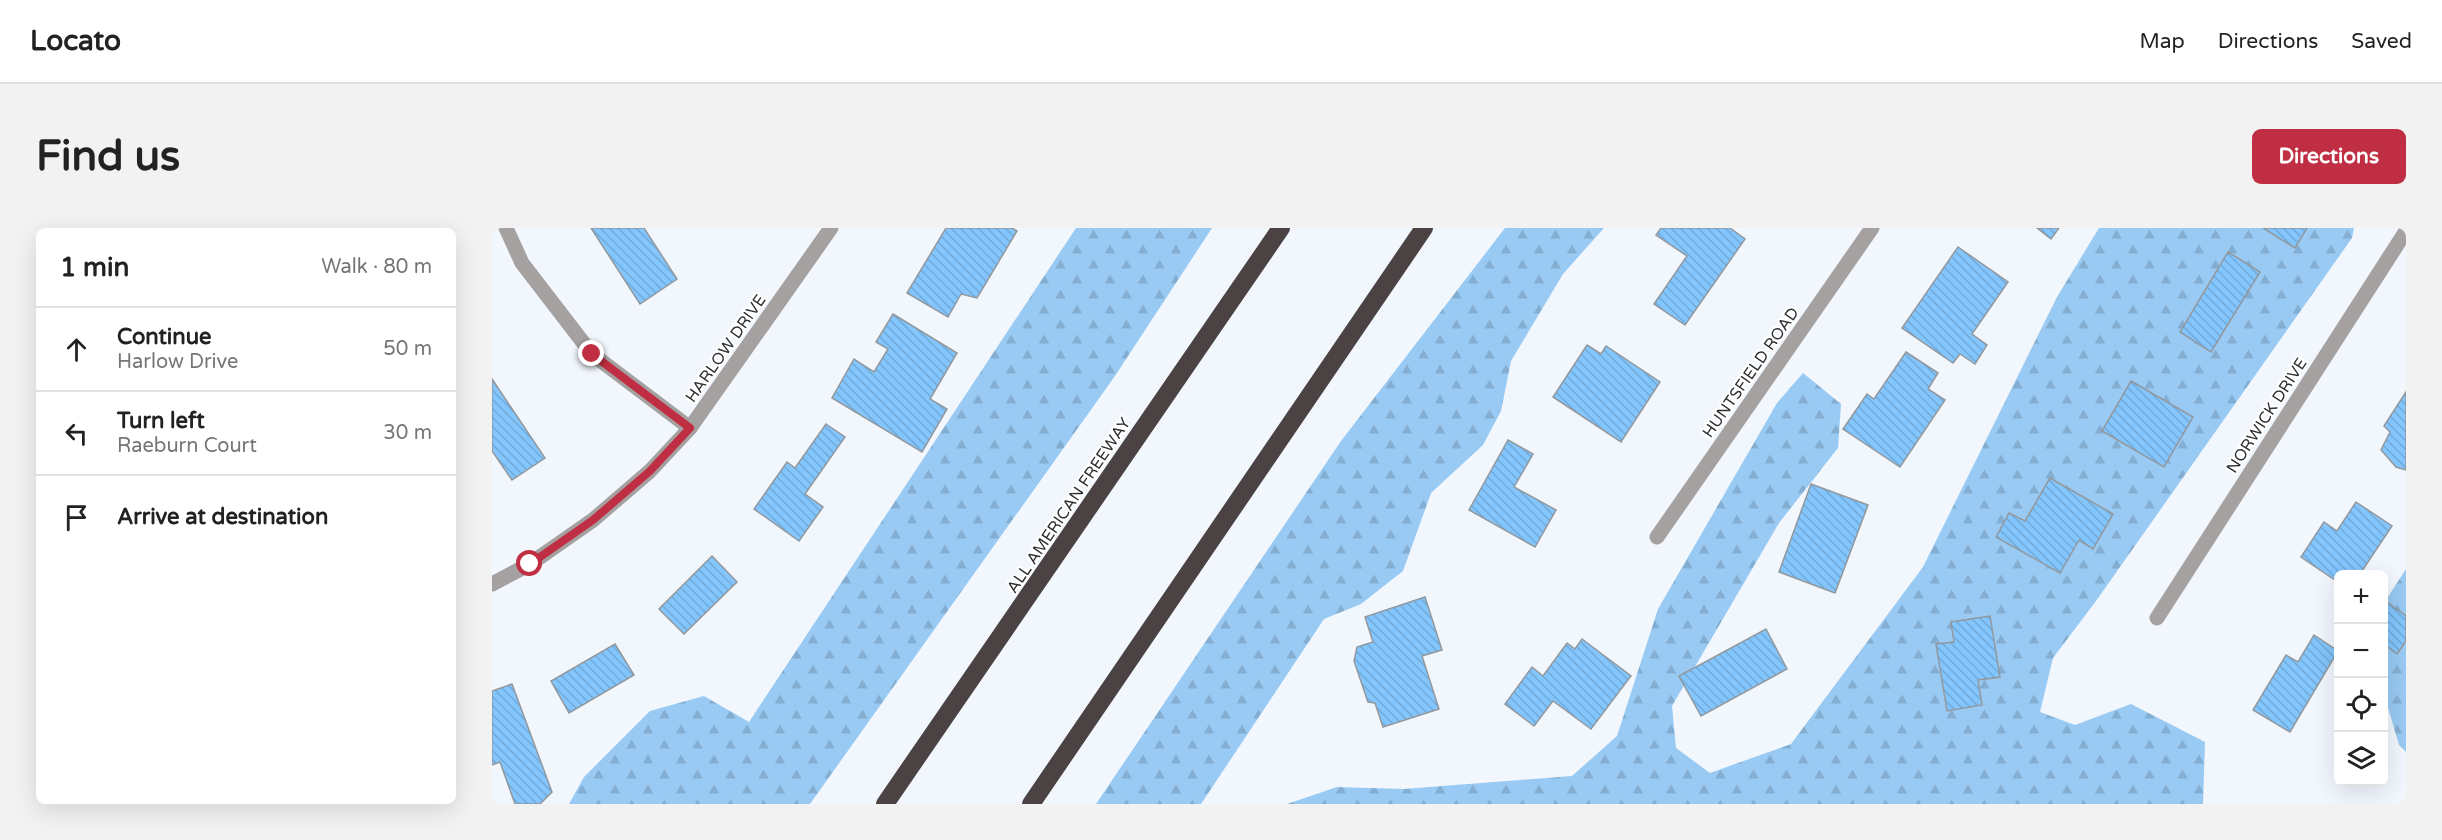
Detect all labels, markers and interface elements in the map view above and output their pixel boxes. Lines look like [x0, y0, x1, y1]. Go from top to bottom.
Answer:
text: Locato [30, 24, 121, 58]
text: Map [2139, 29, 2185, 54]
text: Directions [2218, 29, 2318, 54]
text: Saved [2351, 29, 2412, 54]
button: Directions [2252, 129, 2406, 184]
text: Find us [36, 131, 180, 182]
text: 1 min [60, 252, 129, 283]
text: Walk · 80 m [321, 255, 432, 279]
street label: HARLOW DRIVE [681, 291, 770, 406]
street label: HUNTSFIELD ROAD [1698, 304, 1803, 442]
text: Continue [117, 324, 212, 350]
icon: ahead [60, 333, 93, 366]
text: 50 m [383, 337, 432, 361]
route end [578, 340, 604, 366]
text: Harlow Drive [117, 350, 238, 374]
street label: NORWICK DRIVE [2222, 354, 2312, 477]
text: Turn left [117, 408, 205, 434]
street label: ALL AMERICAN FREEWAY [1003, 414, 1135, 597]
icon: left [60, 417, 93, 450]
text: 30 m [383, 421, 432, 445]
text: Raeburn Court [117, 434, 257, 458]
icon: arrive [60, 501, 93, 534]
text: Arrive at destination [117, 504, 328, 530]
route start [516, 550, 542, 576]
map controls [2334, 570, 2388, 786]
button: + [2334, 570, 2388, 624]
button: − [2334, 624, 2388, 678]
button: locate [2334, 678, 2388, 732]
button: layers [2334, 732, 2388, 786]

